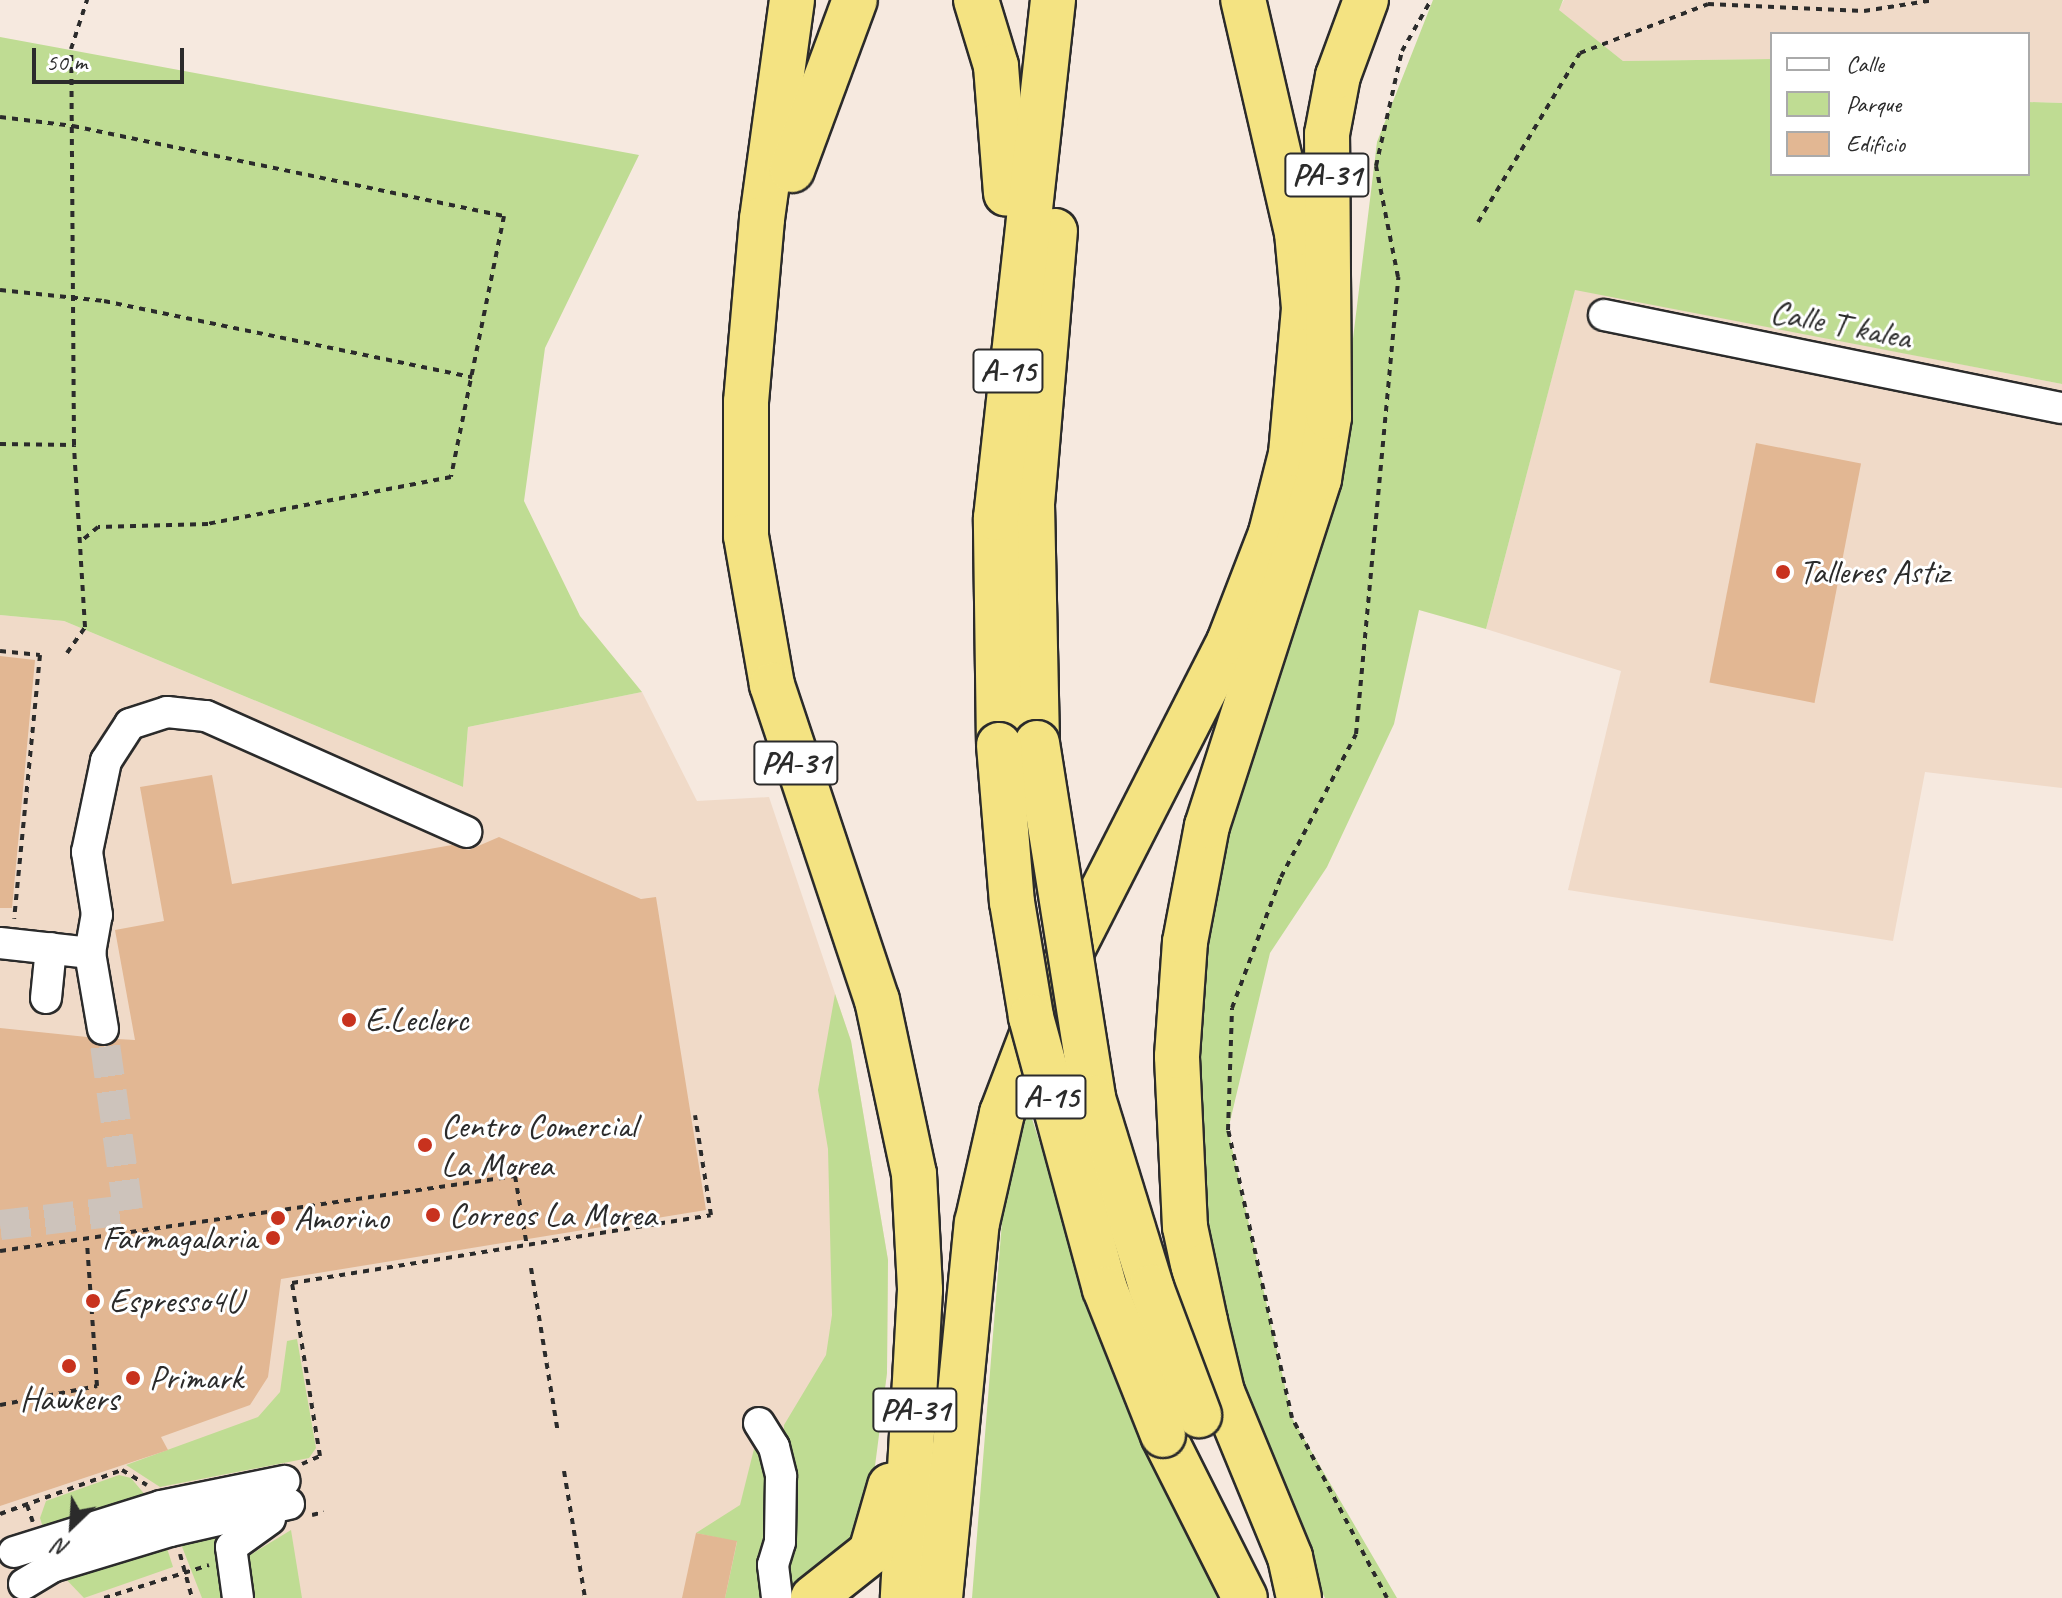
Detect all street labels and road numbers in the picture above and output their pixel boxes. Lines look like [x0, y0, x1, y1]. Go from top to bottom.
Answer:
road number: PA-31 [1283, 147, 1371, 203]
street label: Calle T kalea [1767, 290, 1915, 358]
road number: A-15 [972, 343, 1044, 399]
road number: PA-31 [752, 735, 840, 791]
road number: A-15 [1015, 1069, 1087, 1125]
road number: PA-31 [871, 1382, 959, 1438]

